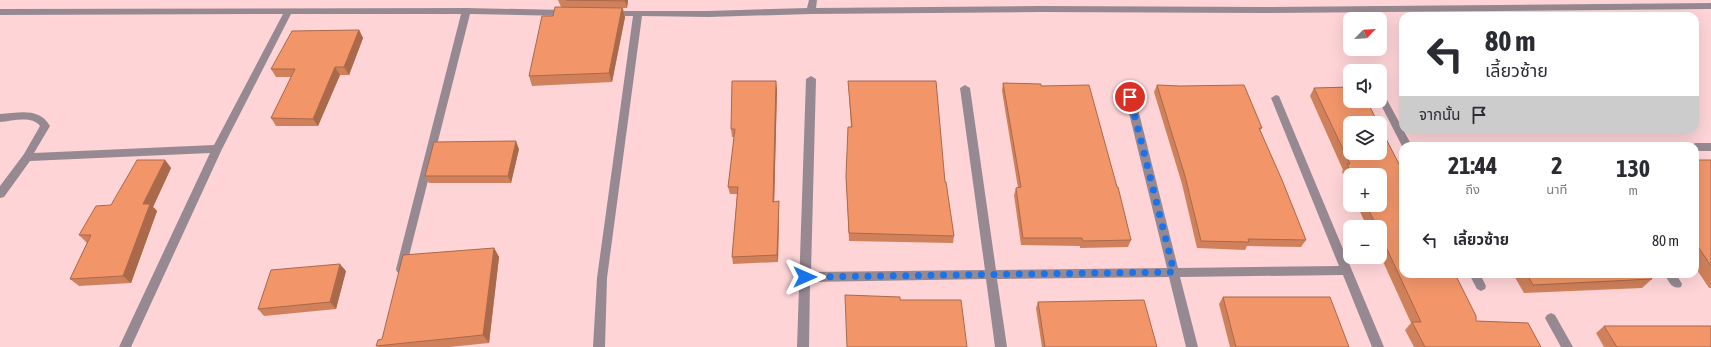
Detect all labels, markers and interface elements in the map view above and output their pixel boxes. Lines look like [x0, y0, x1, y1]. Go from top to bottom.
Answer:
north arrow [1343, 12, 1387, 56]
map controls [1343, 12, 1387, 264]
text: 80 m [1485, 25, 1535, 57]
icon: left [1419, 28, 1471, 80]
text: เลี้ยวซ้าย [1485, 60, 1548, 81]
button: sound [1343, 64, 1387, 108]
pin [1113, 80, 1147, 114]
icon: arrive [1119, 86, 1141, 108]
icon: arrive [1468, 104, 1490, 126]
text: จากนั้น [1419, 106, 1460, 123]
button: layers [1343, 116, 1387, 160]
text: 21:44 [1448, 152, 1497, 179]
text: 2 [1551, 152, 1562, 179]
text: 130 [1616, 155, 1650, 182]
button: + [1343, 168, 1387, 212]
text: ถึง [1465, 182, 1480, 197]
text: นาที [1546, 182, 1567, 197]
text: m [1628, 183, 1638, 198]
button: − [1343, 220, 1387, 264]
icon: left [1419, 229, 1441, 251]
text: เลี้ยวซ้าย [1453, 231, 1509, 248]
text: 80 m [1652, 232, 1679, 249]
position arrow [784, 256, 826, 298]

